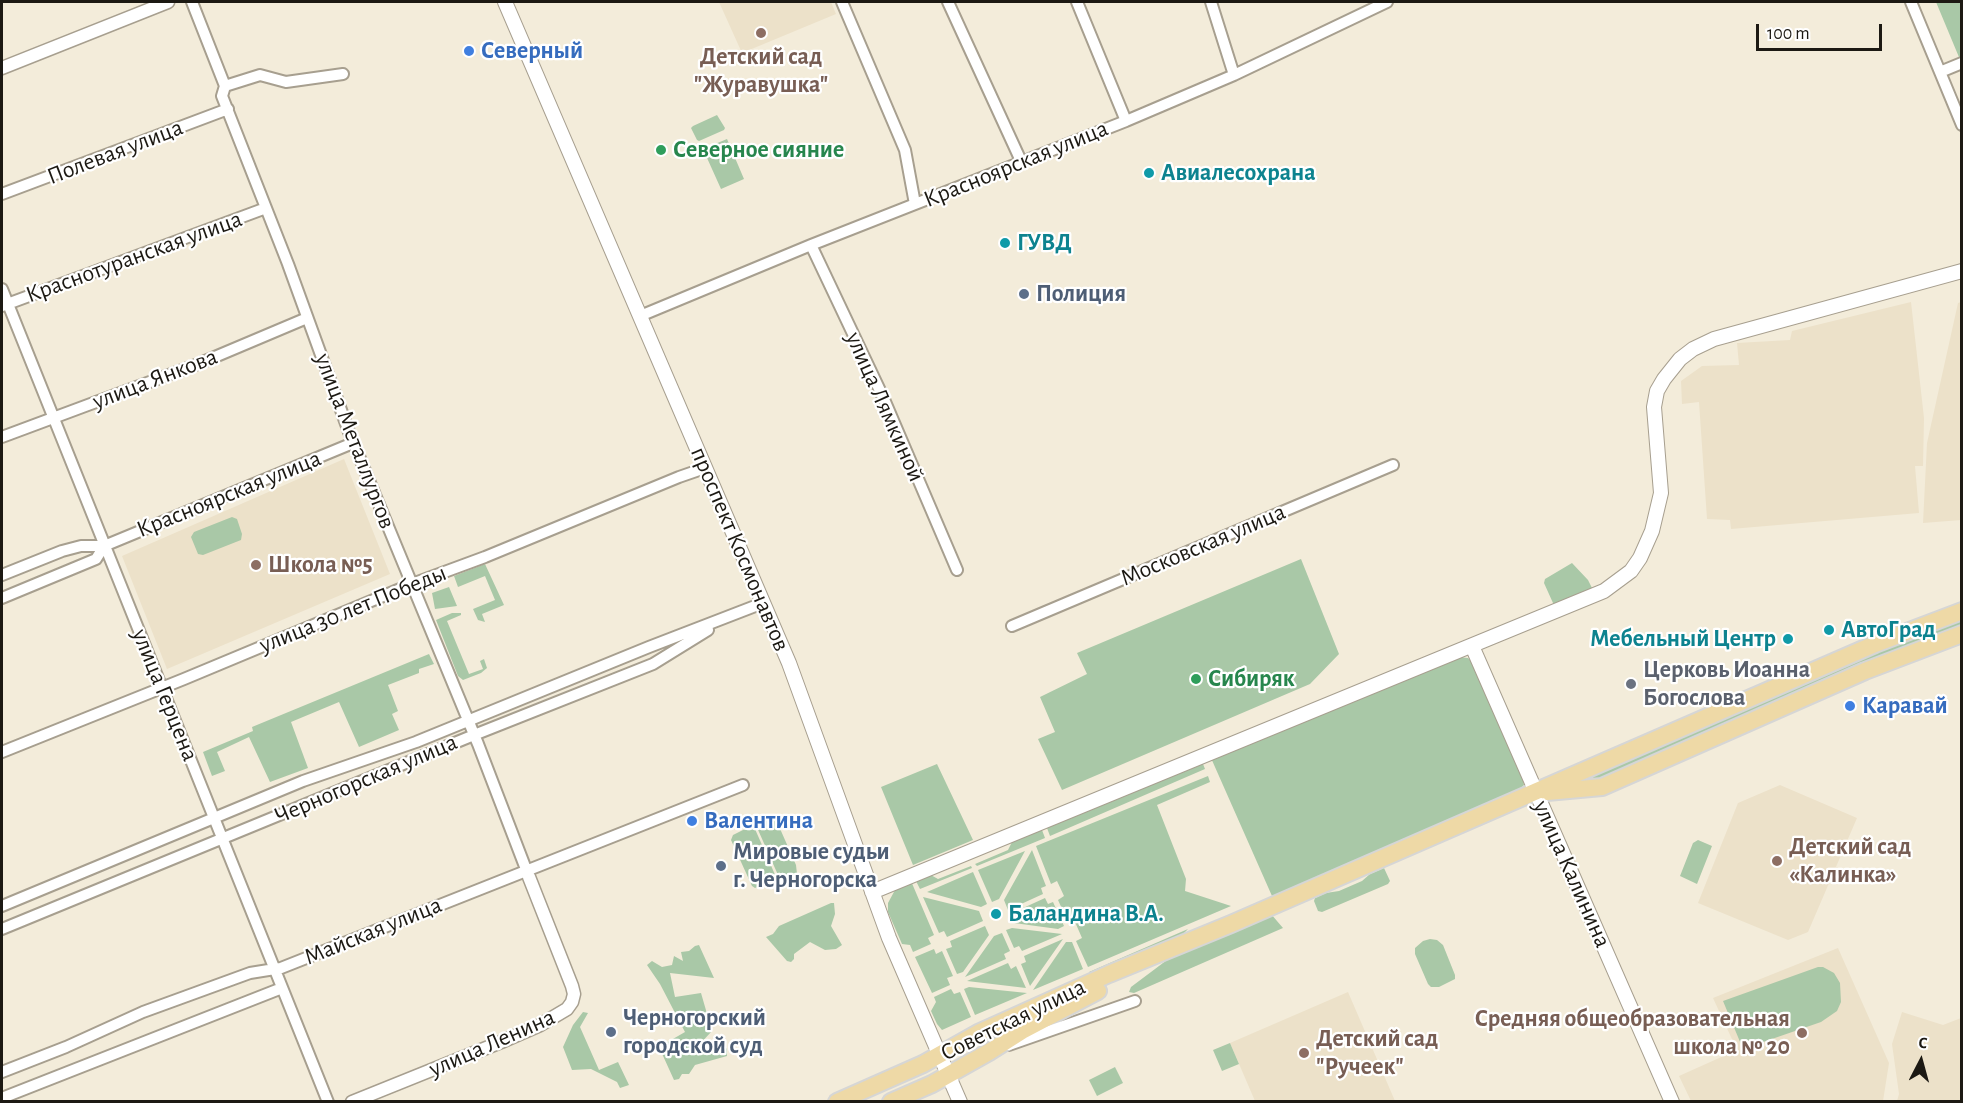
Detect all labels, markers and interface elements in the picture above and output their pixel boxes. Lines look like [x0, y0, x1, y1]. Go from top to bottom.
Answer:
scale bar [1759, 12, 1885, 50]
text: 100 m [1767, 25, 1810, 43]
marker: Детский сад "Журавушка" [754, 26, 768, 40]
place label: Северный [481, 37, 583, 65]
place label: Детский сад "Журавушка" [694, 43, 828, 99]
marker: Северный [462, 44, 476, 58]
street label: Полевая улица [43, 113, 187, 191]
street label: Красноярская улица [920, 114, 1112, 214]
place label: Северное сияние [673, 136, 844, 164]
marker: Северное сияние [654, 143, 668, 157]
place label: Авиалесохрана [1161, 159, 1316, 187]
marker: Авиалесохрана [1142, 166, 1156, 180]
street label: Краснотуранская улица [22, 204, 246, 310]
place label: ГУВД [1017, 229, 1072, 257]
marker: ГУВД [998, 236, 1012, 250]
place label: Полиция [1036, 280, 1126, 308]
marker: Полиция [1017, 287, 1031, 301]
street label: улица Лямкиной [839, 328, 931, 486]
street label: улица Янкова [89, 342, 221, 416]
street label: улица Металлургов [308, 349, 402, 533]
street label: проспект Космонавтов [684, 442, 796, 656]
street label: Красноярская улица [133, 444, 325, 544]
street label: Московская улица [1116, 497, 1290, 593]
place label: Школа №5 [268, 551, 373, 579]
marker: Школа №5 [249, 558, 263, 572]
street label: улица 30 лет Победы [255, 558, 451, 660]
place label: АвтоГрад [1841, 616, 1936, 644]
marker: АвтоГрад [1822, 623, 1836, 637]
street label: улица Герцена [125, 625, 205, 765]
place label: Мебельный Центр [1590, 625, 1776, 653]
marker: Мебельный Центр [1781, 632, 1795, 646]
place label: Церковь Иоанна Богослова [1643, 656, 1810, 712]
place label: Сибиряк [1208, 665, 1295, 693]
marker: Сибиряк [1189, 672, 1203, 686]
marker: Церковь Иоанна Богослова [1624, 677, 1638, 691]
place label: Каравай [1862, 692, 1948, 720]
marker: Каравай [1843, 699, 1857, 713]
street label: Черногорская улица [270, 728, 462, 830]
street label: улица Калинина [1527, 796, 1617, 952]
place label: Валентина [704, 807, 813, 835]
marker: Валентина [685, 814, 699, 828]
place label: Детский сад «Калинка» [1789, 833, 1911, 889]
place label: Мировые судьи г. Черногорска [733, 838, 890, 894]
marker: Детский сад «Калинка» [1770, 854, 1784, 868]
marker: Мировые судьи г. Черногорска [714, 859, 728, 873]
street label: Майская улица [300, 890, 446, 972]
place label: Баландина В.А. [1008, 900, 1164, 928]
marker: Баландина В.А. [989, 907, 1003, 921]
street label: Советская улица [936, 972, 1090, 1068]
street label: улица Ленина [425, 1002, 559, 1084]
place label: Черногорский городской суд [623, 1004, 766, 1060]
place label: Средняя общеобразовательная школа № 20 [1475, 1005, 1790, 1061]
marker: Черногорский городской суд [604, 1025, 618, 1039]
place label: Детский сад "Ручеек" [1316, 1025, 1438, 1081]
marker: Средняя общеобразовательная школа № 20 [1795, 1026, 1809, 1040]
north arrow [1891, 1031, 1951, 1091]
text: С [1918, 1035, 1928, 1052]
marker: Детский сад "Ручеек" [1297, 1046, 1311, 1060]

